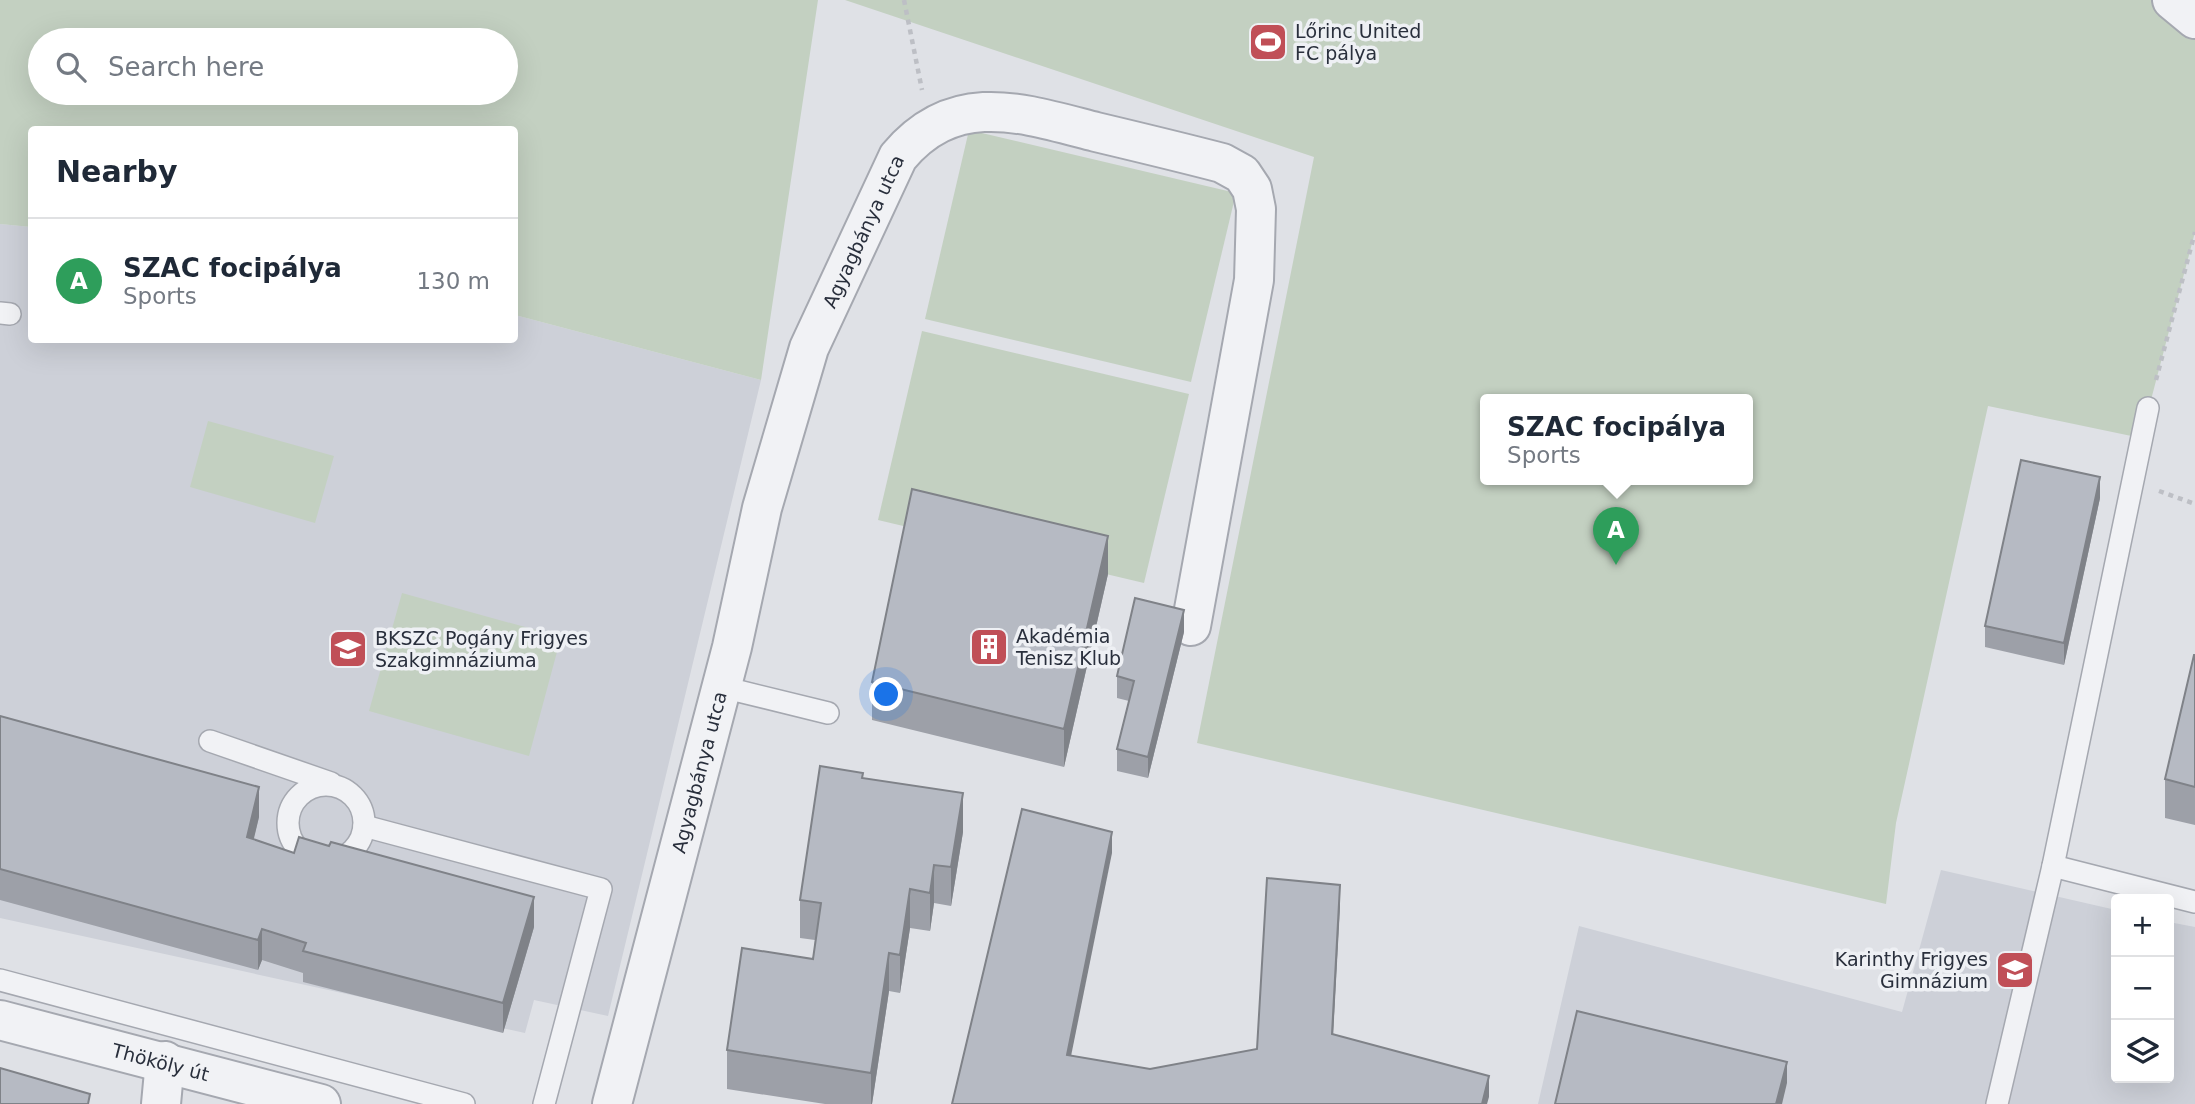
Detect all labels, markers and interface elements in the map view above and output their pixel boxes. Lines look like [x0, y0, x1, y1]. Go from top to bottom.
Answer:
place label: Lőrinc United FC pálya [1295, 20, 1421, 64]
sports icon: Lőrinc United FC pálya [1247, 21, 1289, 63]
search box [28, 28, 518, 105]
icon: search [52, 48, 90, 86]
text: Search here [108, 52, 264, 82]
street label: Agyagbánya utca [818, 151, 908, 312]
text: Nearby [56, 154, 178, 189]
text: SZAC focipálya [123, 253, 342, 283]
text: A [70, 268, 88, 294]
text: 130 m [416, 268, 490, 294]
text: Sports [123, 283, 197, 309]
popup [1480, 394, 1753, 485]
text: SZAC focipálya [1507, 412, 1726, 442]
text: Sports [1507, 442, 1581, 468]
pin: A [1593, 507, 1639, 565]
place label: Akadémia Tenisz Klub [1015, 625, 1121, 669]
building icon: Akadémia Tenisz Klub [968, 626, 1010, 668]
place label: BKSZC Pogány Frigyes Szakgimnáziuma [375, 627, 588, 671]
school or university icon: BKSZC Pogány Frigyes Szakgimnáziuma [327, 628, 369, 670]
your location [869, 677, 903, 711]
street label: Agyagbánya utca [667, 689, 731, 855]
map controls [2111, 894, 2174, 1083]
button: + [2111, 894, 2174, 957]
place label: Karinthy Frigyes Gimnázium [1835, 948, 1988, 992]
school or university icon: Karinthy Frigyes Gimnázium [1994, 949, 2036, 991]
button: − [2111, 957, 2174, 1020]
button: layers [2111, 1020, 2174, 1083]
street label: Thököly út [109, 1039, 211, 1085]

